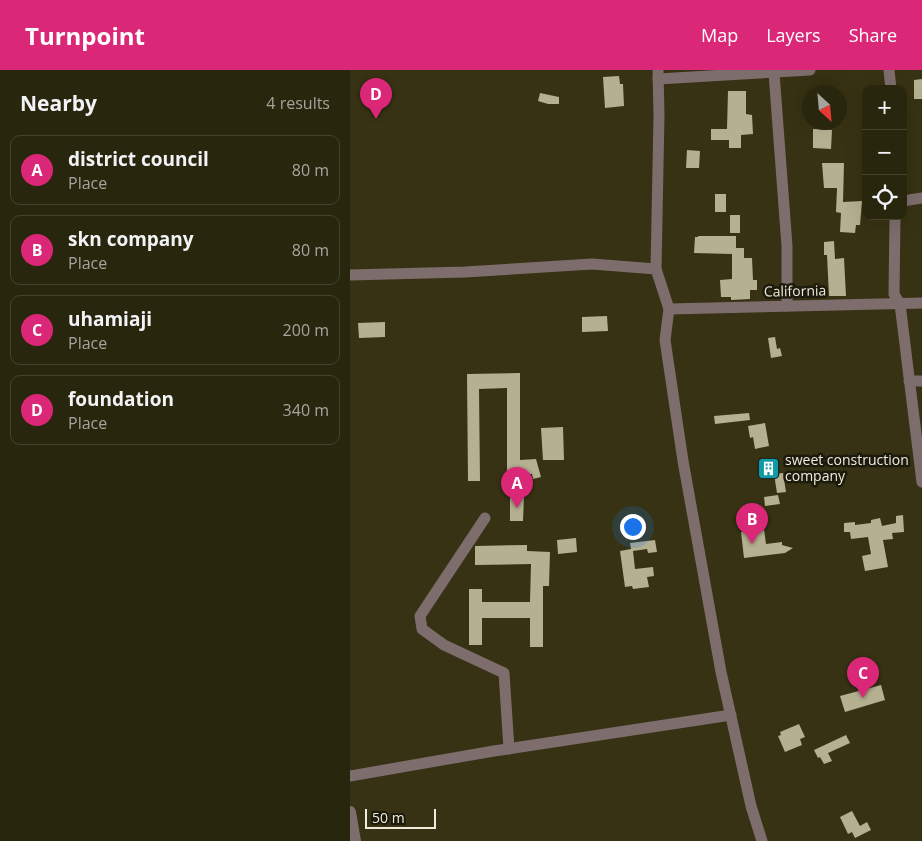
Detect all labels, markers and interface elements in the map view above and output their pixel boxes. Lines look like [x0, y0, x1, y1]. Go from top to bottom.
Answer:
text: Turnpoint [25, 19, 145, 52]
text: Map [701, 23, 738, 47]
text: Layers [766, 23, 821, 47]
text: Share [849, 23, 897, 47]
pin: D [360, 78, 392, 119]
north arrow [802, 85, 847, 130]
map controls [862, 85, 907, 220]
button: + [862, 85, 907, 130]
text: Nearby [20, 89, 97, 117]
text: 4 results [266, 92, 330, 114]
button: − [862, 130, 907, 175]
text: district council [68, 146, 209, 172]
text: A [31, 159, 43, 181]
text: 80 m [292, 159, 329, 181]
text: Place [68, 172, 107, 194]
button: locate [862, 175, 907, 220]
text: skn company [68, 226, 194, 252]
text: B [32, 239, 42, 261]
text: 80 m [292, 239, 329, 261]
text: Place [68, 252, 107, 274]
street label: California [764, 280, 826, 301]
text: uhamiaji [68, 306, 152, 332]
text: C [32, 319, 42, 341]
text: 200 m [283, 319, 329, 341]
text: Place [68, 332, 107, 354]
text: foundation [68, 386, 174, 412]
text: D [31, 399, 43, 421]
text: 340 m [283, 399, 329, 421]
text: Place [68, 412, 107, 434]
place label: sweet construction company [785, 450, 909, 485]
building icon: sweet construction company [757, 456, 781, 480]
pin: A [501, 467, 533, 508]
pin: B [736, 503, 768, 544]
your location [620, 514, 646, 540]
pin: C [847, 657, 879, 698]
scale bar [365, 806, 436, 829]
text: 50 m [372, 808, 405, 827]

